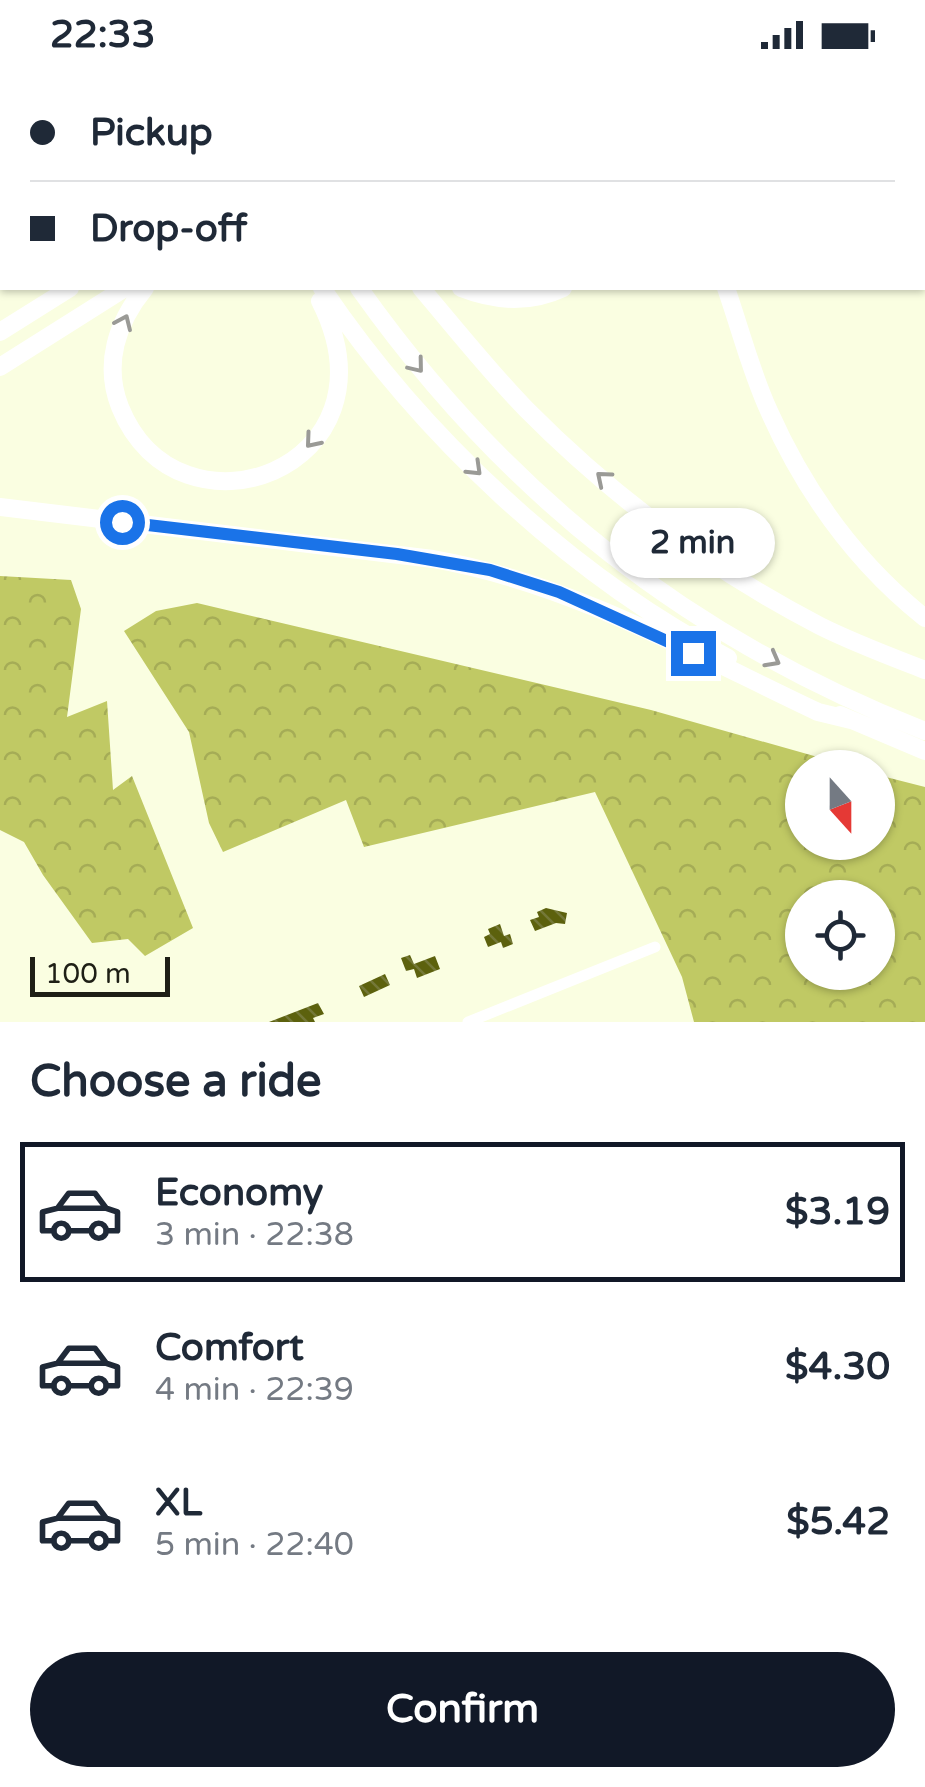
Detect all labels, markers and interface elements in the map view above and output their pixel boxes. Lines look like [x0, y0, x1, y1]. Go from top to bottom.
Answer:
text: 22:33 [50, 12, 155, 58]
text: Pickup [90, 110, 213, 156]
text: Drop-off [90, 206, 247, 252]
one-way arrow [112, 314, 132, 332]
one-way arrow [405, 354, 423, 372]
one-way arrow [306, 430, 324, 448]
one-way arrow [463, 457, 481, 475]
one-way arrow [596, 472, 614, 490]
route start [100, 500, 145, 545]
callout: 2 min [610, 508, 776, 578]
text: 2 min [650, 524, 735, 562]
route end [671, 631, 716, 676]
one-way arrow [762, 648, 780, 668]
north arrow [785, 750, 895, 860]
map controls [785, 750, 895, 990]
button: locate [785, 880, 895, 990]
scale bar [30, 952, 170, 996]
text: 100 m [45, 957, 131, 991]
text: Choose a ride [30, 1055, 321, 1109]
icon: car [35, 1167, 125, 1257]
text: Economy [155, 1170, 323, 1216]
text: $3.19 [785, 1189, 890, 1235]
text: 3 min · 22:38 [155, 1216, 354, 1254]
icon: car [35, 1322, 125, 1412]
text: Comfort [155, 1325, 304, 1371]
text: $4.30 [785, 1344, 890, 1390]
text: 4 min · 22:39 [155, 1371, 354, 1409]
icon: car [35, 1477, 125, 1567]
text: XL [155, 1480, 202, 1526]
text: $5.42 [786, 1499, 890, 1545]
text: 5 min · 22:40 [155, 1526, 354, 1564]
button: Confirm [30, 1652, 895, 1767]

